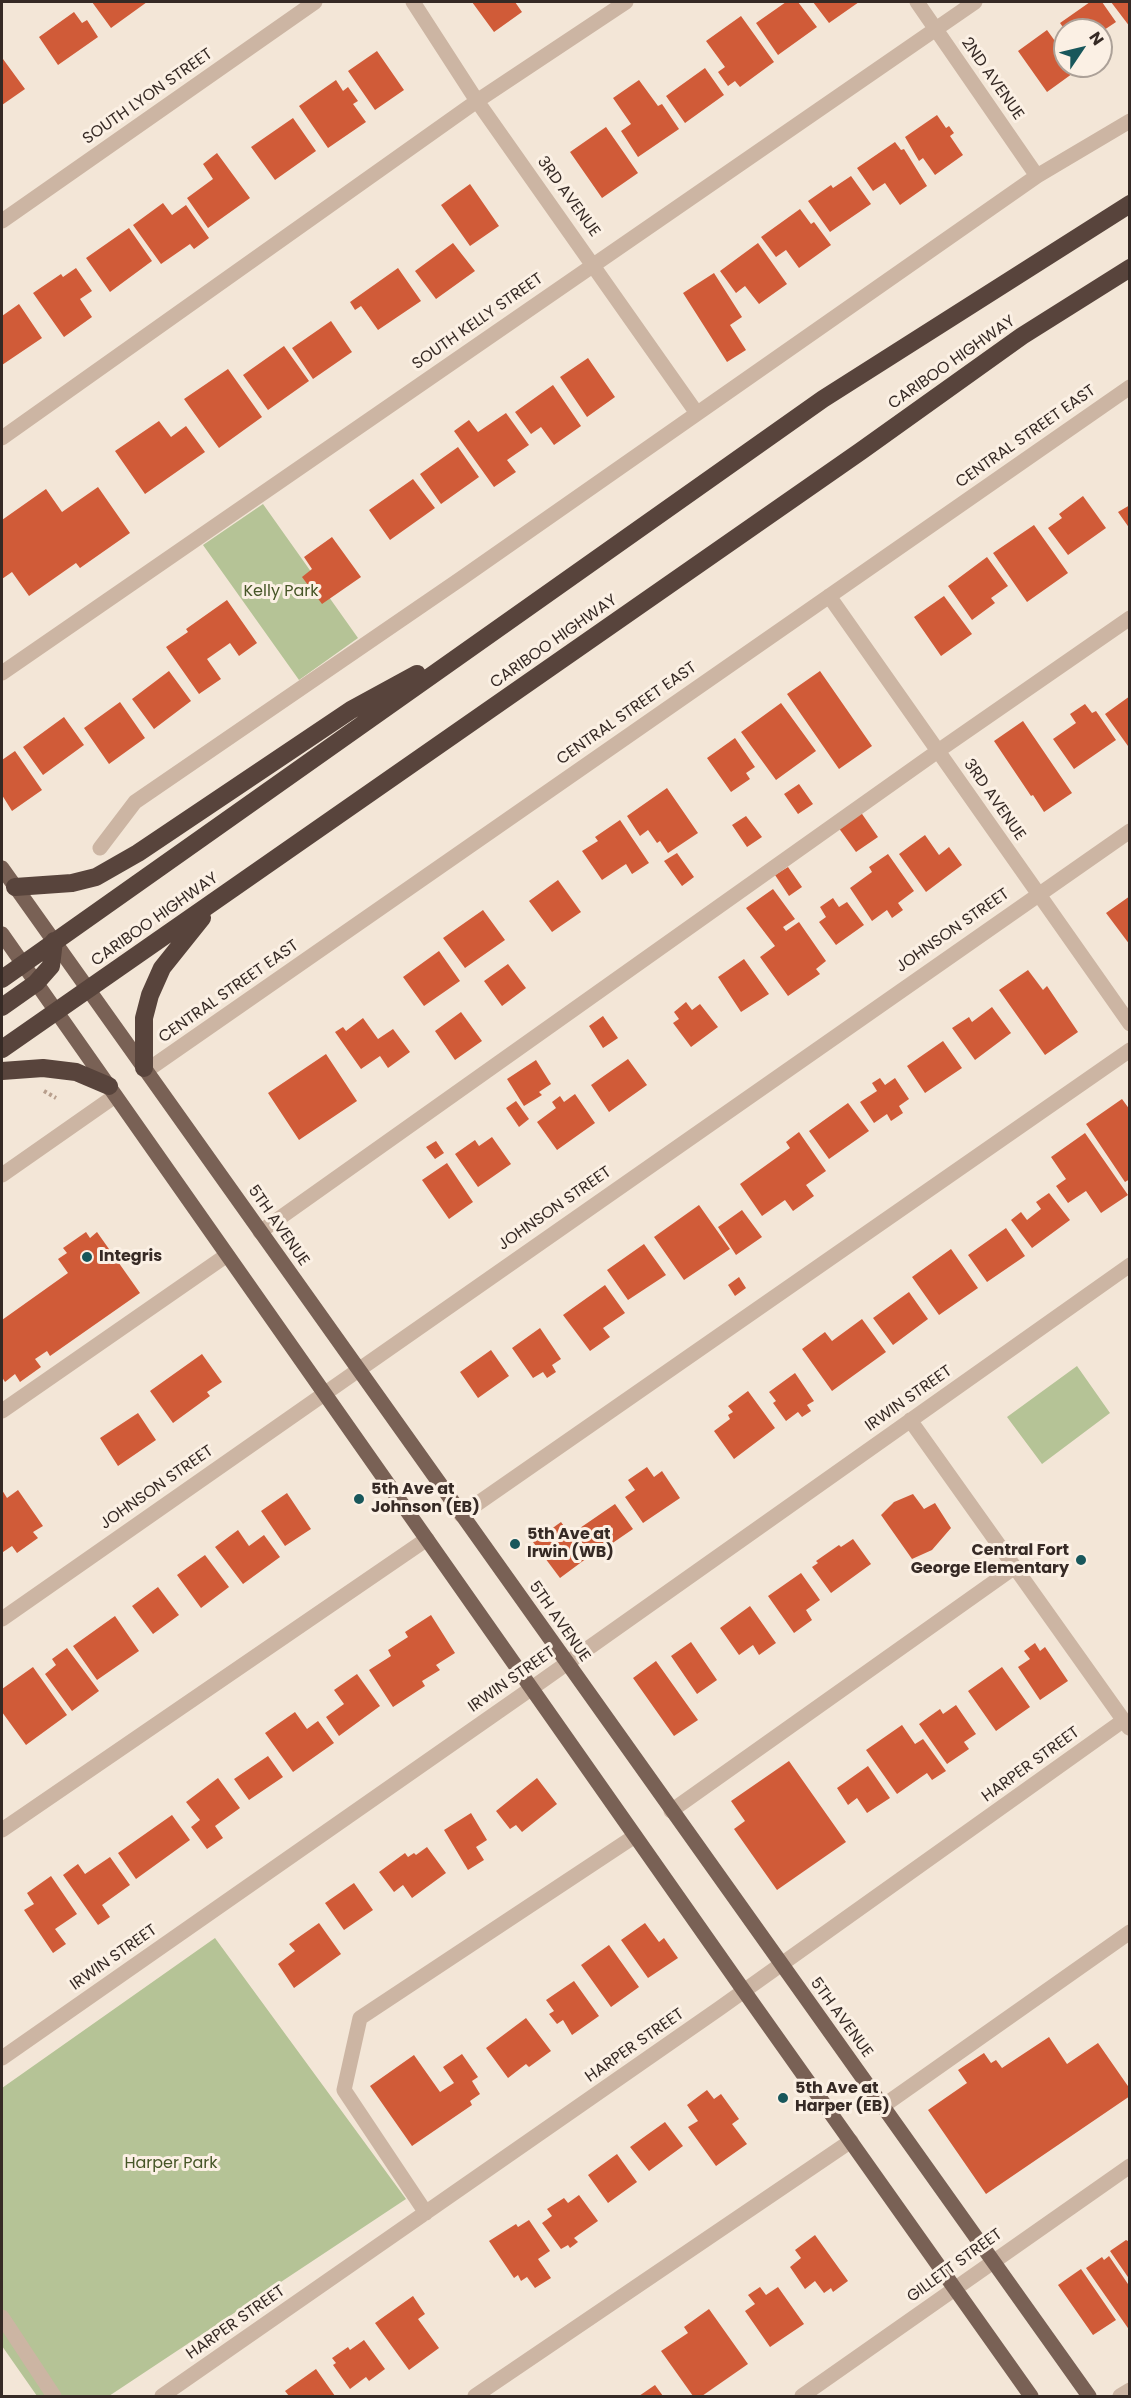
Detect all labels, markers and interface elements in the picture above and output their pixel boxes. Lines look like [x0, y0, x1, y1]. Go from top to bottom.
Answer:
north arrow [1053, 18, 1113, 78]
text: N [1084, 27, 1109, 50]
street label: 2ND AVENUE [957, 34, 1027, 124]
street label: SOUTH LYON STREET [79, 45, 217, 149]
street label: 3RD AVENUE [532, 153, 604, 241]
street label: SOUTH KELLY STREET [409, 270, 547, 374]
street label: CARIBOO HIGHWAY [885, 312, 1019, 414]
street label: CENTRAL STREET EAST [952, 381, 1100, 493]
park label: Kelly Park [244, 582, 318, 602]
street label: CARIBOO HIGHWAY [487, 591, 621, 693]
street label: CENTRAL STREET EAST [553, 658, 701, 770]
street label: 3RD AVENUE [959, 756, 1029, 844]
street label: CARIBOO HIGHWAY [88, 869, 222, 971]
street label: JOHNSON STREET [893, 885, 1013, 977]
street label: CENTRAL STREET EAST [155, 936, 303, 1048]
street label: JOHNSON STREET [495, 1163, 615, 1255]
street label: 5TH AVENUE [243, 1182, 313, 1270]
place label: Integris [99, 1247, 162, 1267]
marker: Integris [80, 1250, 94, 1264]
street label: IRWIN STREET [862, 1362, 956, 1436]
street label: JOHNSON STREET [97, 1442, 217, 1534]
place label: 5th Ave at Johnson (EB) [371, 1480, 480, 1518]
marker: 5th Ave at Johnson (EB) [352, 1492, 366, 1506]
place label: 5th Ave at Irwin (WB) [527, 1525, 614, 1563]
marker: 5th Ave at Irwin (WB) [508, 1537, 522, 1551]
place label: Central Fort George Elementary [911, 1541, 1069, 1579]
marker: Central Fort George Elementary [1074, 1553, 1088, 1567]
street label: 5TH AVENUE [524, 1578, 594, 1666]
street label: IRWIN STREET [465, 1643, 559, 1717]
street label: HARPER STREET [978, 1723, 1084, 1807]
street label: IRWIN STREET [67, 1921, 161, 1995]
street label: 5TH AVENUE [806, 1974, 876, 2062]
street label: HARPER STREET [582, 2005, 688, 2087]
place label: 5th Ave at Harper (EB) [795, 2079, 890, 2117]
marker: 5th Ave at Harper (EB) [776, 2091, 790, 2105]
park label: Harper Park [124, 2154, 218, 2174]
street label: GILLETT STREET [904, 2225, 1006, 2307]
street label: HARPER STREET [183, 2282, 289, 2364]

